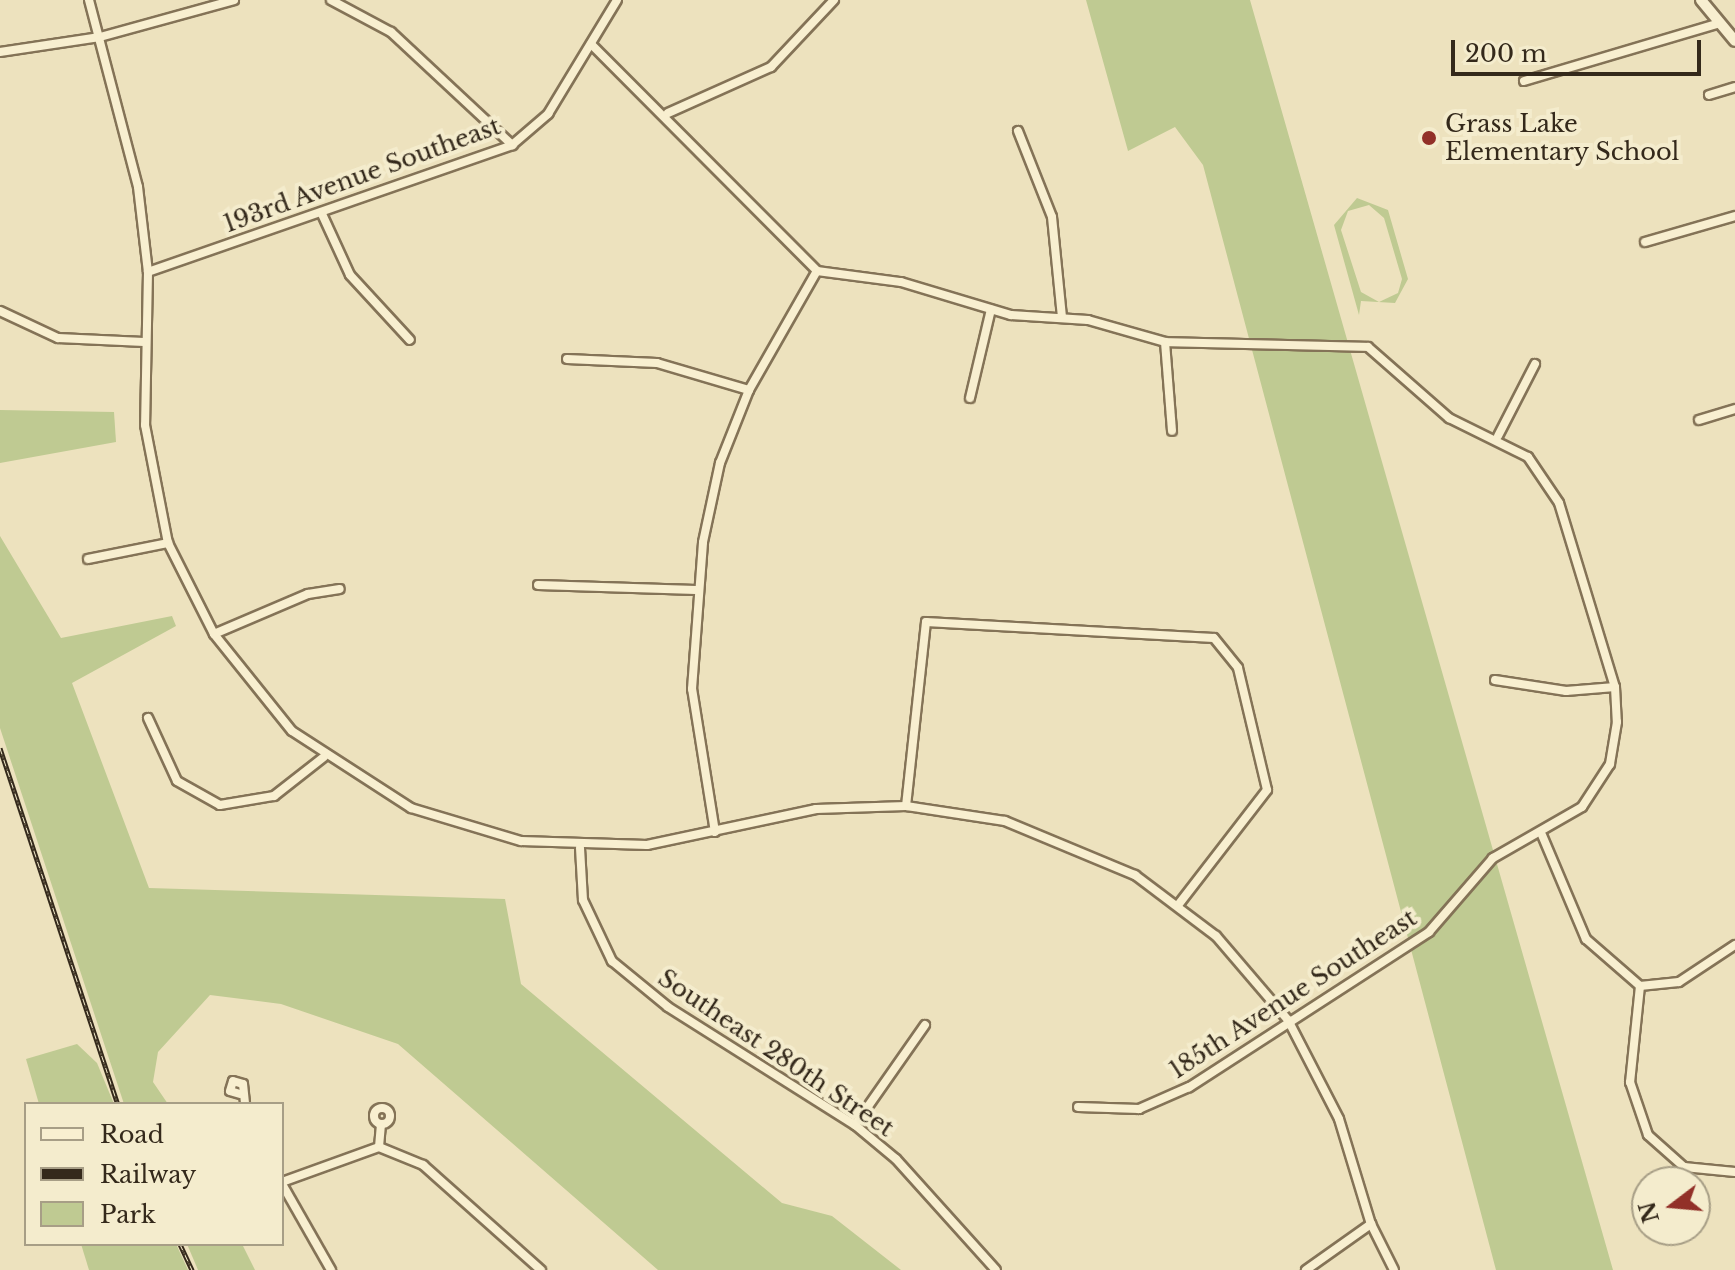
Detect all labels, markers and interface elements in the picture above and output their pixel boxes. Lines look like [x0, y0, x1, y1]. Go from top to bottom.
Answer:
scale bar [1455, 24, 1705, 74]
text: 200 m [1465, 39, 1547, 68]
place label: Grass Lake Elementary School [1445, 110, 1680, 166]
street label: 193rd Avenue Southeast [219, 111, 505, 239]
marker: Grass Lake Elementary School [1420, 129, 1438, 147]
street label: 185th Avenue Southeast [1164, 903, 1422, 1085]
street label: Southeast 280th Street [653, 963, 899, 1143]
legend [24, 1102, 284, 1246]
text: Road [100, 1120, 164, 1149]
text: Railway [100, 1160, 196, 1189]
north arrow [1631, 1166, 1711, 1246]
text: N [1634, 1199, 1665, 1226]
text: Park [100, 1200, 156, 1229]

